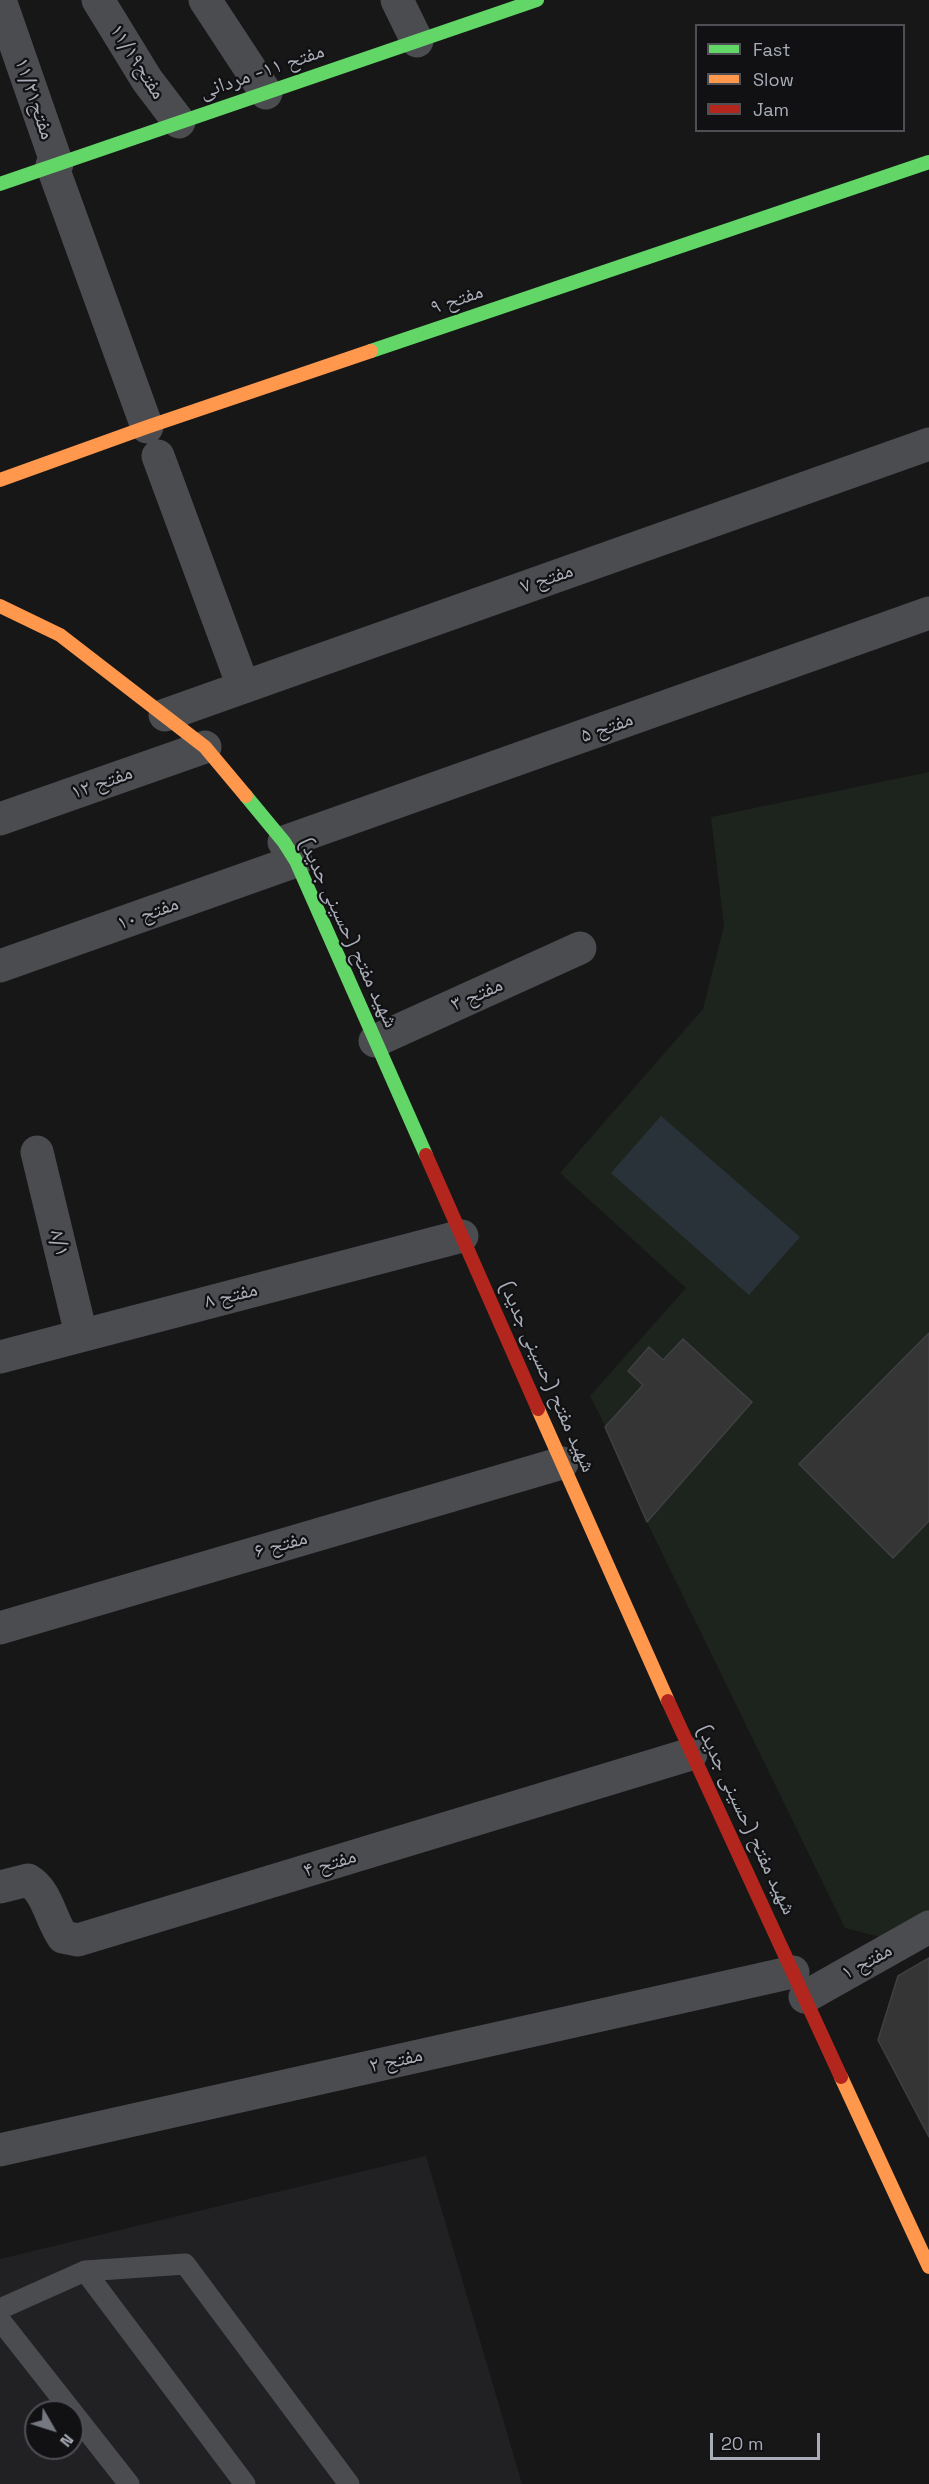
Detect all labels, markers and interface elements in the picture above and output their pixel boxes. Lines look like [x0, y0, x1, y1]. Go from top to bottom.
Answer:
street label: مفتح۱۱/۱۹ [103, 20, 171, 104]
legend [695, 24, 905, 132]
text: Fast [753, 38, 790, 61]
street label: مفتح ۱۱- مردانی [196, 39, 328, 105]
street label: مفتح۱۱/۲۱ [8, 55, 60, 143]
text: Slow [753, 68, 794, 91]
text: Jam [753, 98, 789, 121]
street label: مفتح ۹ [427, 279, 487, 321]
street label: مفتح ۷ [517, 558, 577, 600]
street label: مفتح ۵ [577, 707, 637, 749]
street label: مفتح ۱۲ [68, 760, 136, 806]
street label: شهید مفتح (حسینی جدید) [293, 834, 403, 1032]
street label: مفتح ۱۰ [114, 891, 182, 937]
street label: مفتح ۳ [447, 972, 507, 1018]
street label: ۸/۱ [44, 1227, 74, 1259]
street label: مفتح ۸ [202, 1277, 260, 1315]
street label: شهید مفتح (حسینی جدید) [493, 1278, 601, 1476]
street label: مفتح ۶ [252, 1525, 310, 1565]
street label: شهید مفتح (حسینی جدید) [691, 1721, 801, 1919]
street label: مفتح ۴ [300, 1844, 360, 1884]
street label: مفتح ۱ [837, 1938, 897, 1986]
street label: مفتح ۲ [367, 2043, 425, 2079]
north arrow [24, 2400, 84, 2460]
scale bar [713, 2421, 822, 2459]
text: N [55, 2430, 78, 2451]
text: 20 m [721, 2432, 764, 2455]

